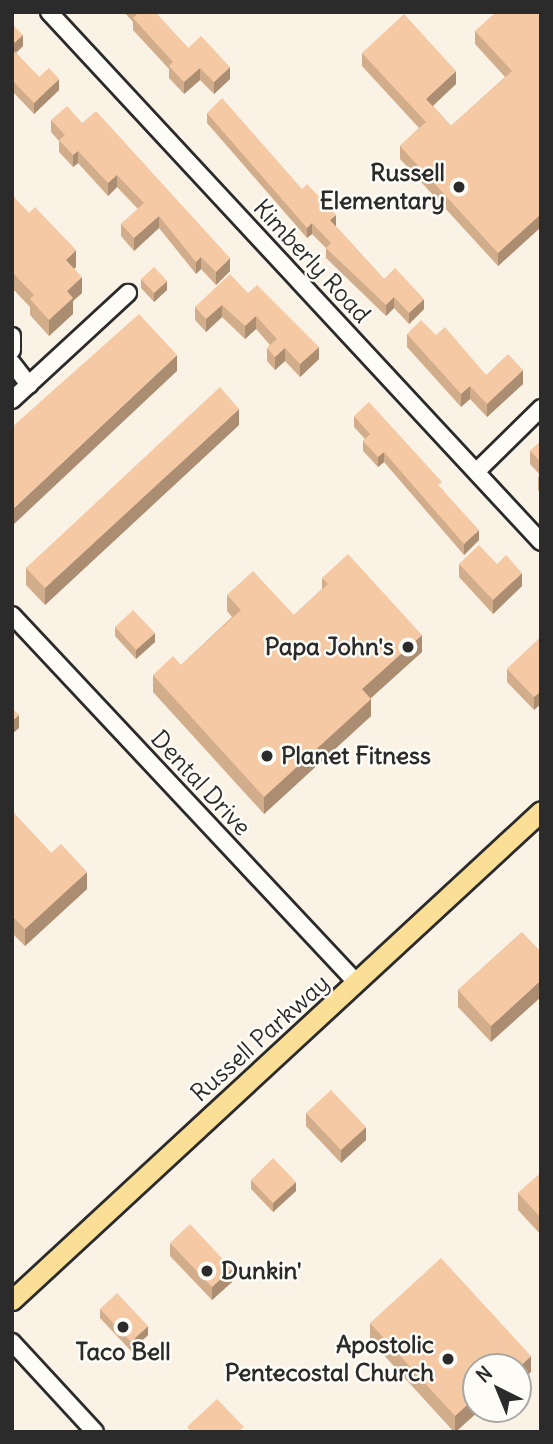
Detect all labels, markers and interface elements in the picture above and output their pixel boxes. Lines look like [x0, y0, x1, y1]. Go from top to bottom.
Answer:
place label: Russell Elementary [320, 159, 445, 215]
marker: Russell Elementary [451, 179, 467, 195]
street label: Kimberly Road [248, 193, 376, 329]
place label: Papa John's [265, 633, 394, 661]
marker: Papa John's [400, 639, 416, 655]
street label: Dental Drive [145, 724, 257, 842]
place label: Planet Fitness [281, 742, 431, 770]
marker: Planet Fitness [259, 748, 275, 764]
street label: Russell Parkway [185, 968, 335, 1108]
place label: Dunkin' [221, 1257, 302, 1285]
marker: Dunkin' [199, 1263, 215, 1279]
marker: Taco Bell [115, 1319, 131, 1335]
place label: Apostolic Pentecostal Church [225, 1331, 434, 1387]
place label: Taco Bell [75, 1338, 171, 1366]
marker: Apostolic Pentecostal Church [440, 1351, 456, 1367]
north arrow [462, 1353, 532, 1423]
text: N [471, 1361, 497, 1387]

